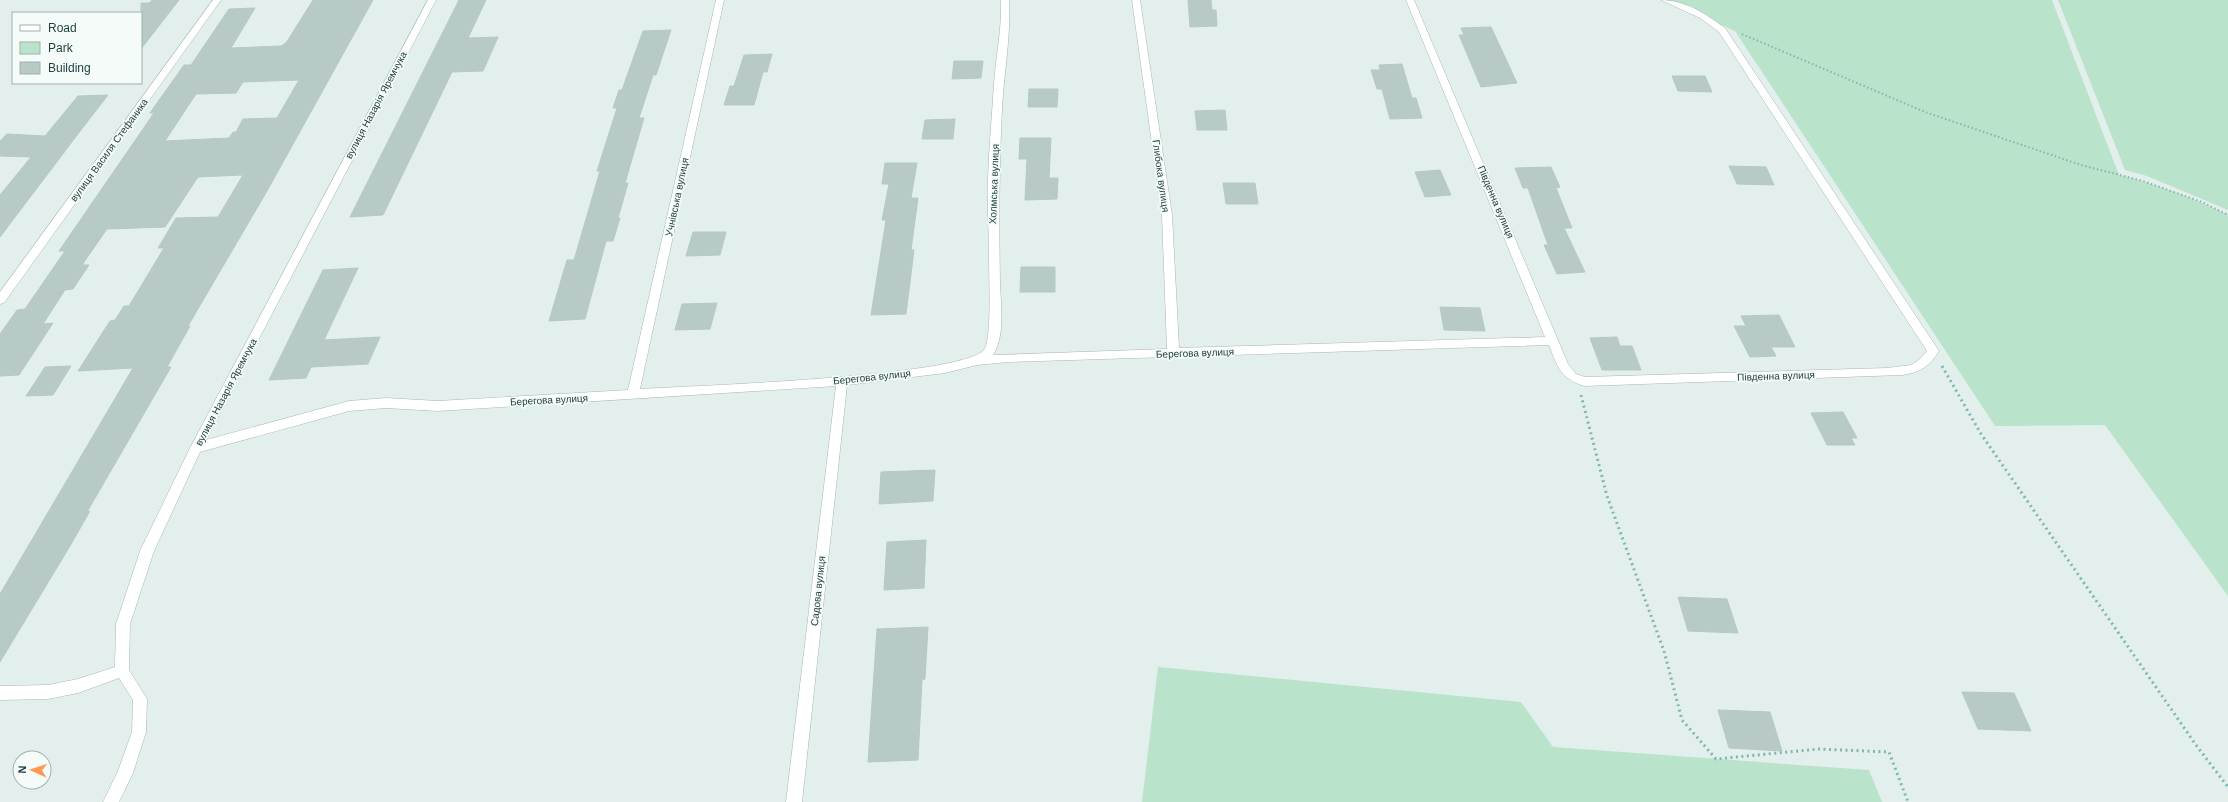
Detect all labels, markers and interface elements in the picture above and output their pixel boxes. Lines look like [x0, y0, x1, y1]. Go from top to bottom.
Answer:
legend [12, 12, 142, 84]
text: Road [48, 21, 77, 35]
text: Park [48, 41, 74, 55]
street label: вулиця Назарія Яремчука [343, 49, 409, 160]
text: Building [48, 61, 91, 75]
street label: вулиця Василя Стефаника [68, 96, 150, 204]
street label: Глибока вулиця [1150, 139, 1172, 213]
street label: Холмська вулиця [987, 144, 1001, 224]
street label: Учнівська вулиця [663, 157, 691, 237]
street label: Південна вулиця [1476, 164, 1516, 240]
street label: вулиця Назарія Яремчука [193, 336, 259, 447]
street label: Берегова вулиця [1156, 346, 1234, 360]
street label: Берегова вулиця [833, 367, 911, 387]
street label: Південна вулиця [1737, 369, 1815, 383]
street label: Берегова вулиця [510, 392, 588, 408]
street label: Садова вулиця [809, 555, 827, 627]
north arrow [12, 750, 52, 790]
text: N [16, 765, 28, 774]

